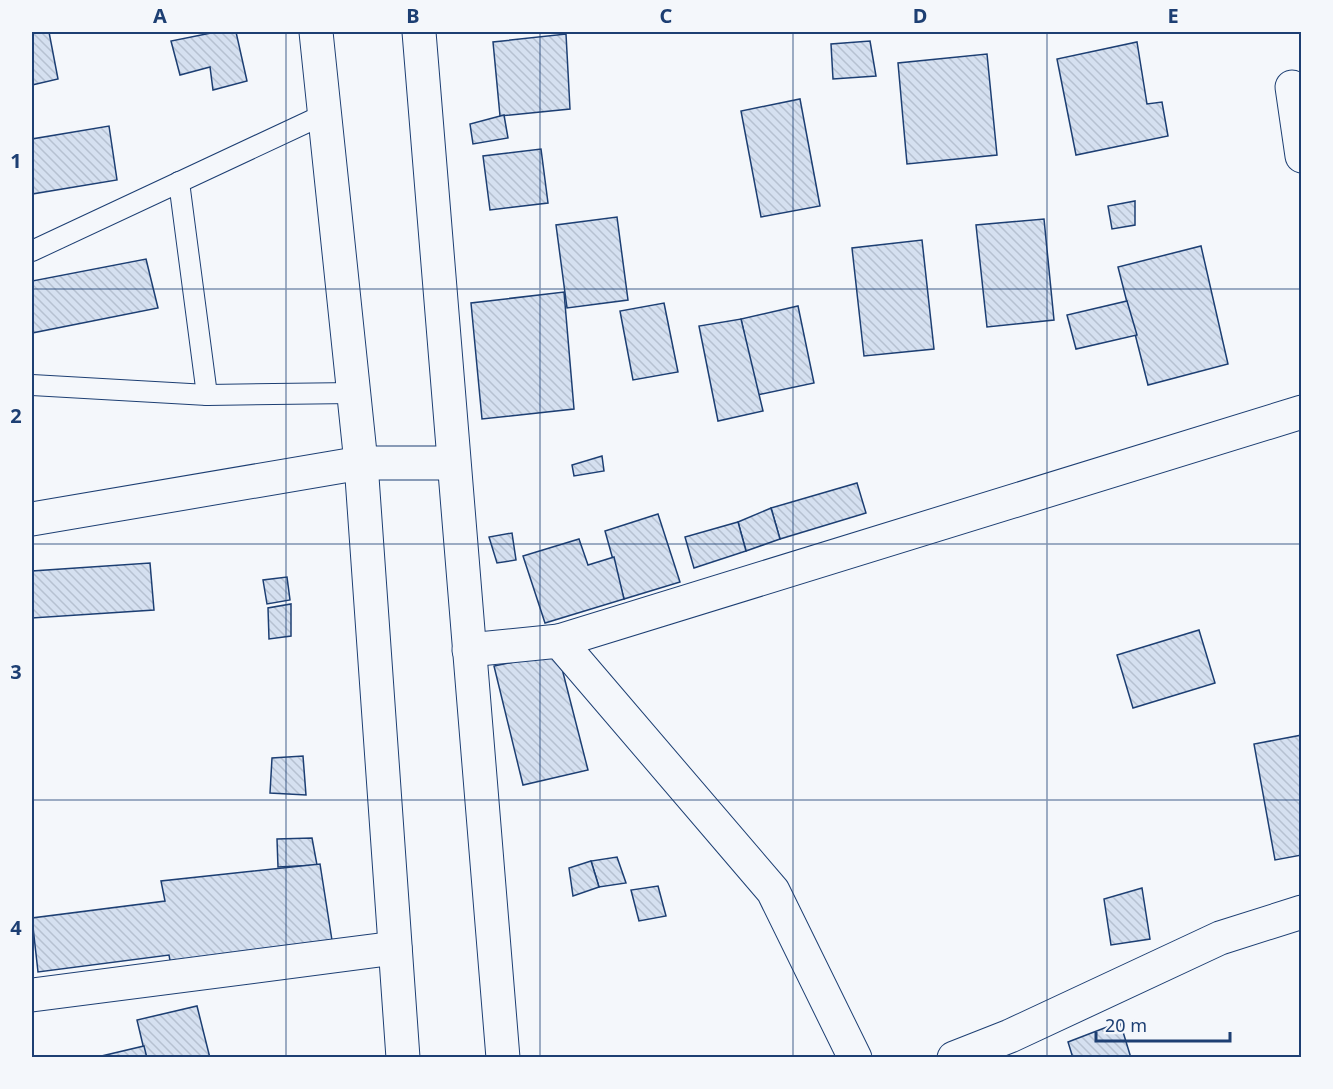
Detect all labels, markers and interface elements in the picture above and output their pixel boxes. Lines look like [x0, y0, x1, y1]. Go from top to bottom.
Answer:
text: A [153, 2, 167, 29]
text: B [406, 2, 420, 29]
text: C [660, 2, 673, 29]
text: D [913, 2, 927, 29]
text: E [1167, 2, 1179, 29]
text: 1 [10, 147, 22, 174]
text: 2 [10, 402, 22, 429]
text: 3 [10, 658, 22, 685]
text: 4 [10, 914, 22, 941]
scale bar [1096, 1005, 1230, 1043]
text: 20 m [1105, 1013, 1147, 1037]

